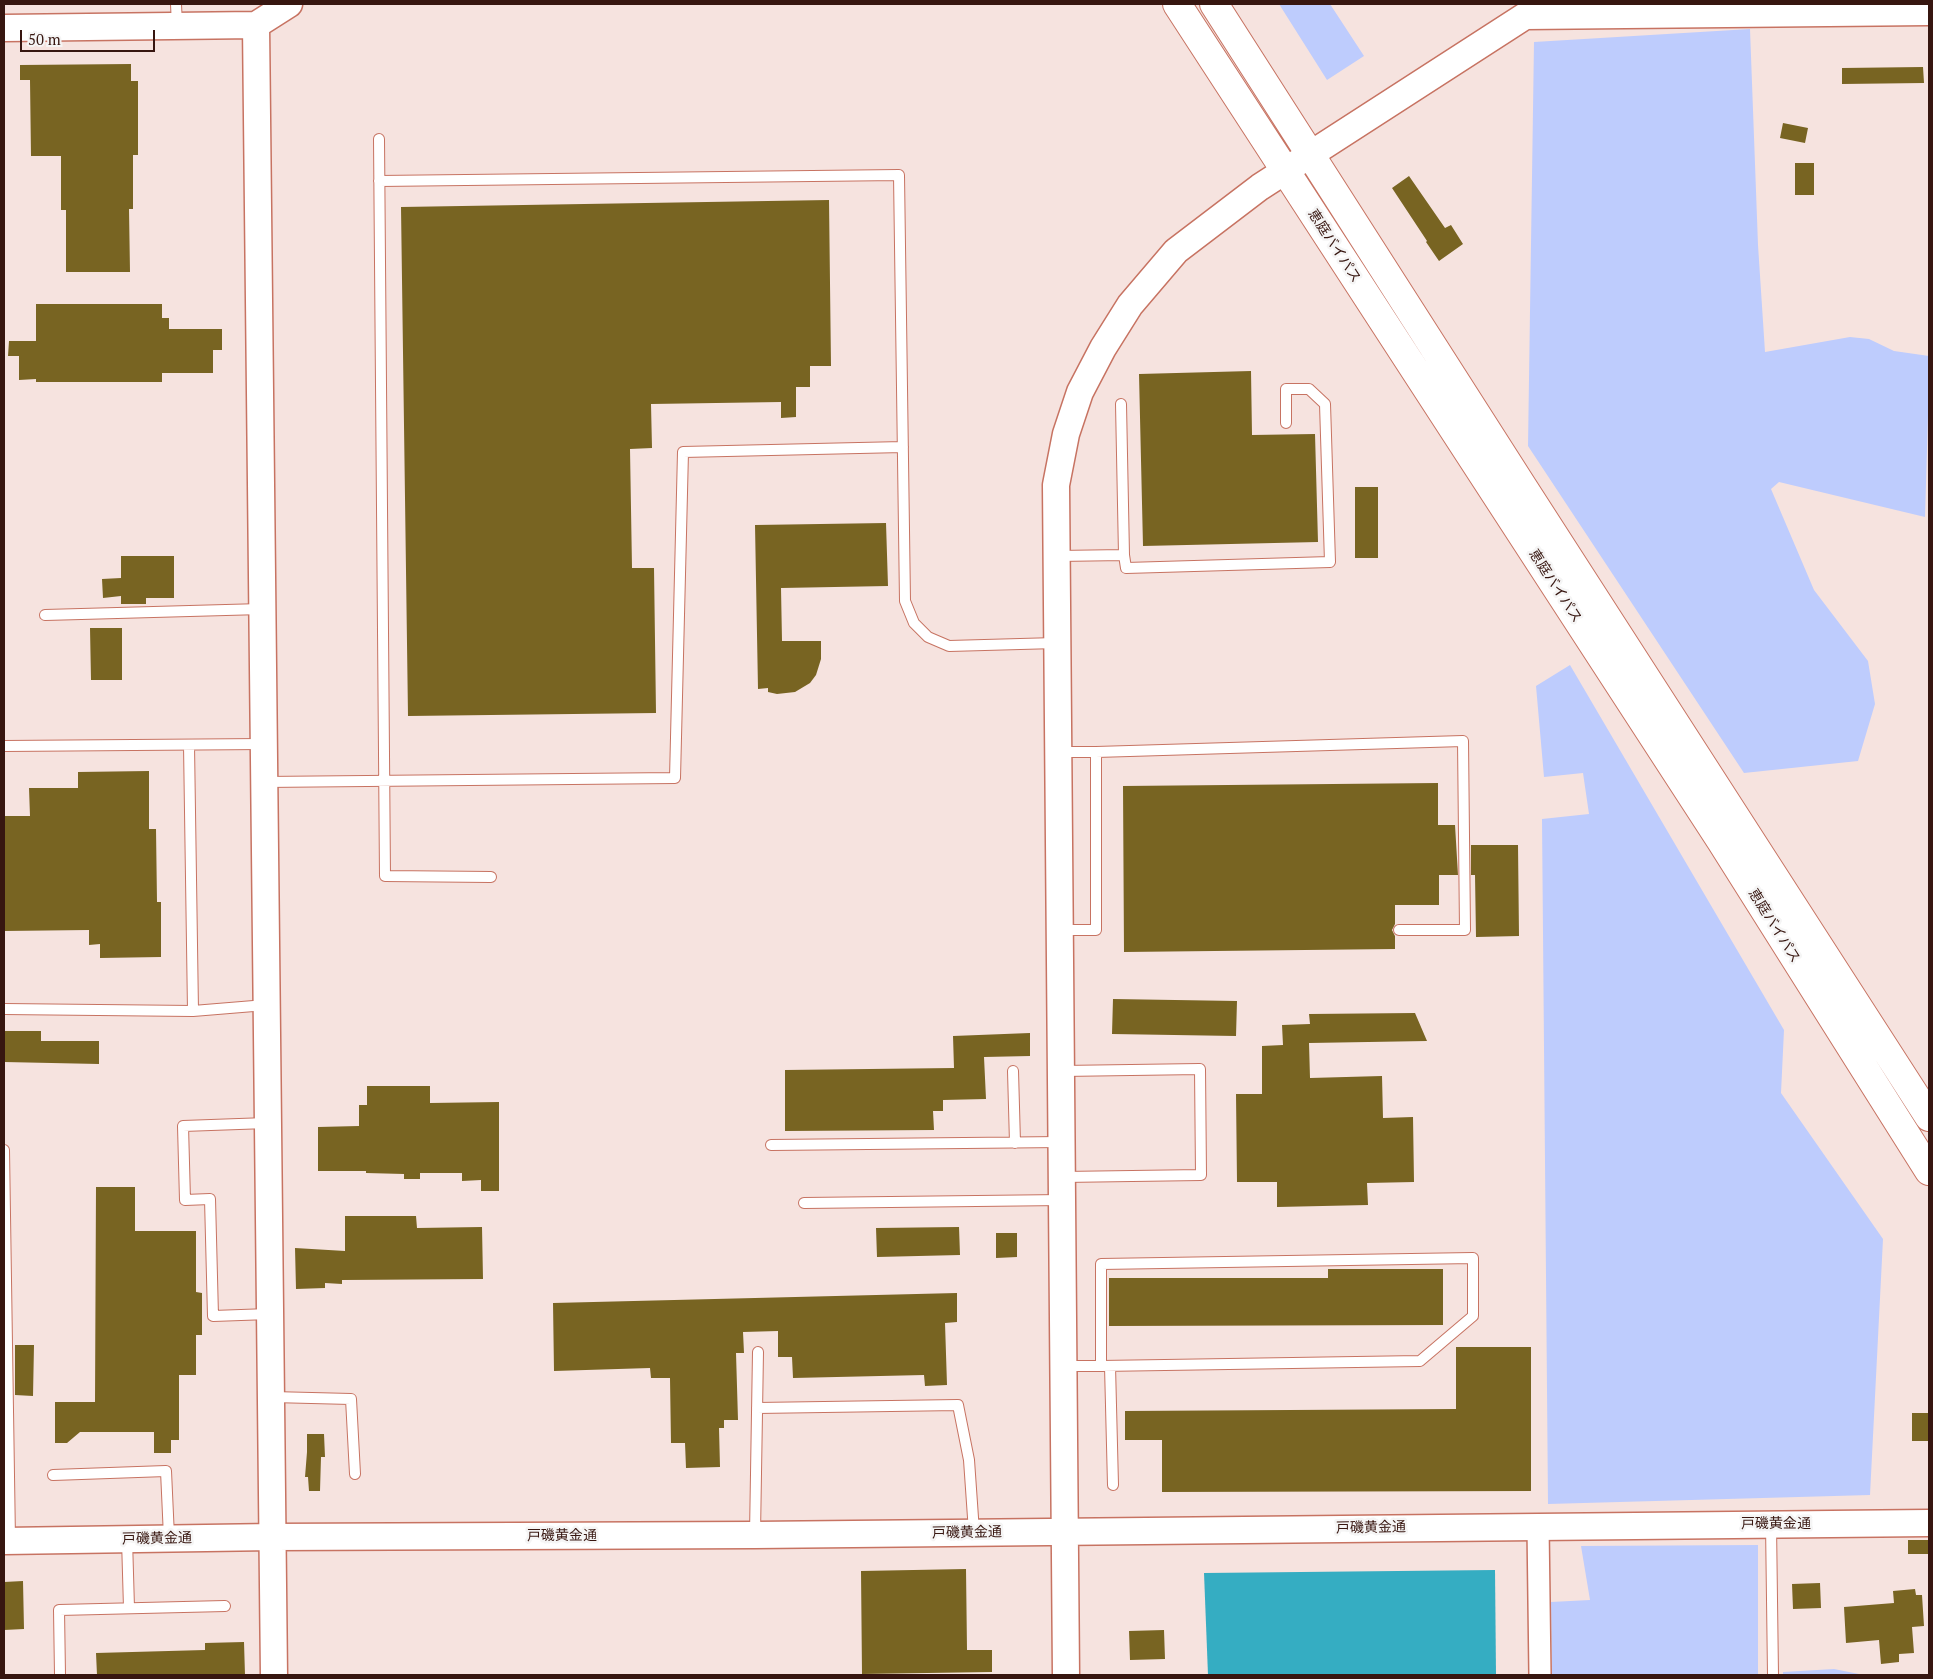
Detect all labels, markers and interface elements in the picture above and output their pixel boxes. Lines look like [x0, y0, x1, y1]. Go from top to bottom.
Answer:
scale bar [22, 20, 158, 52]
text: 50 m [28, 29, 61, 49]
street label: 恵庭バイパス [1304, 206, 1364, 286]
street label: 恵庭バイパス [1525, 546, 1585, 626]
street label: 恵庭バイパス [1745, 886, 1803, 966]
street label: 戸磯黄金通 [1741, 1516, 1811, 1532]
street label: 戸磯黄金通 [1336, 1519, 1406, 1537]
street label: 戸磯黄金通 [932, 1524, 1002, 1542]
street label: 戸磯黄金通 [527, 1528, 597, 1544]
street label: 戸磯黄金通 [122, 1530, 192, 1548]

